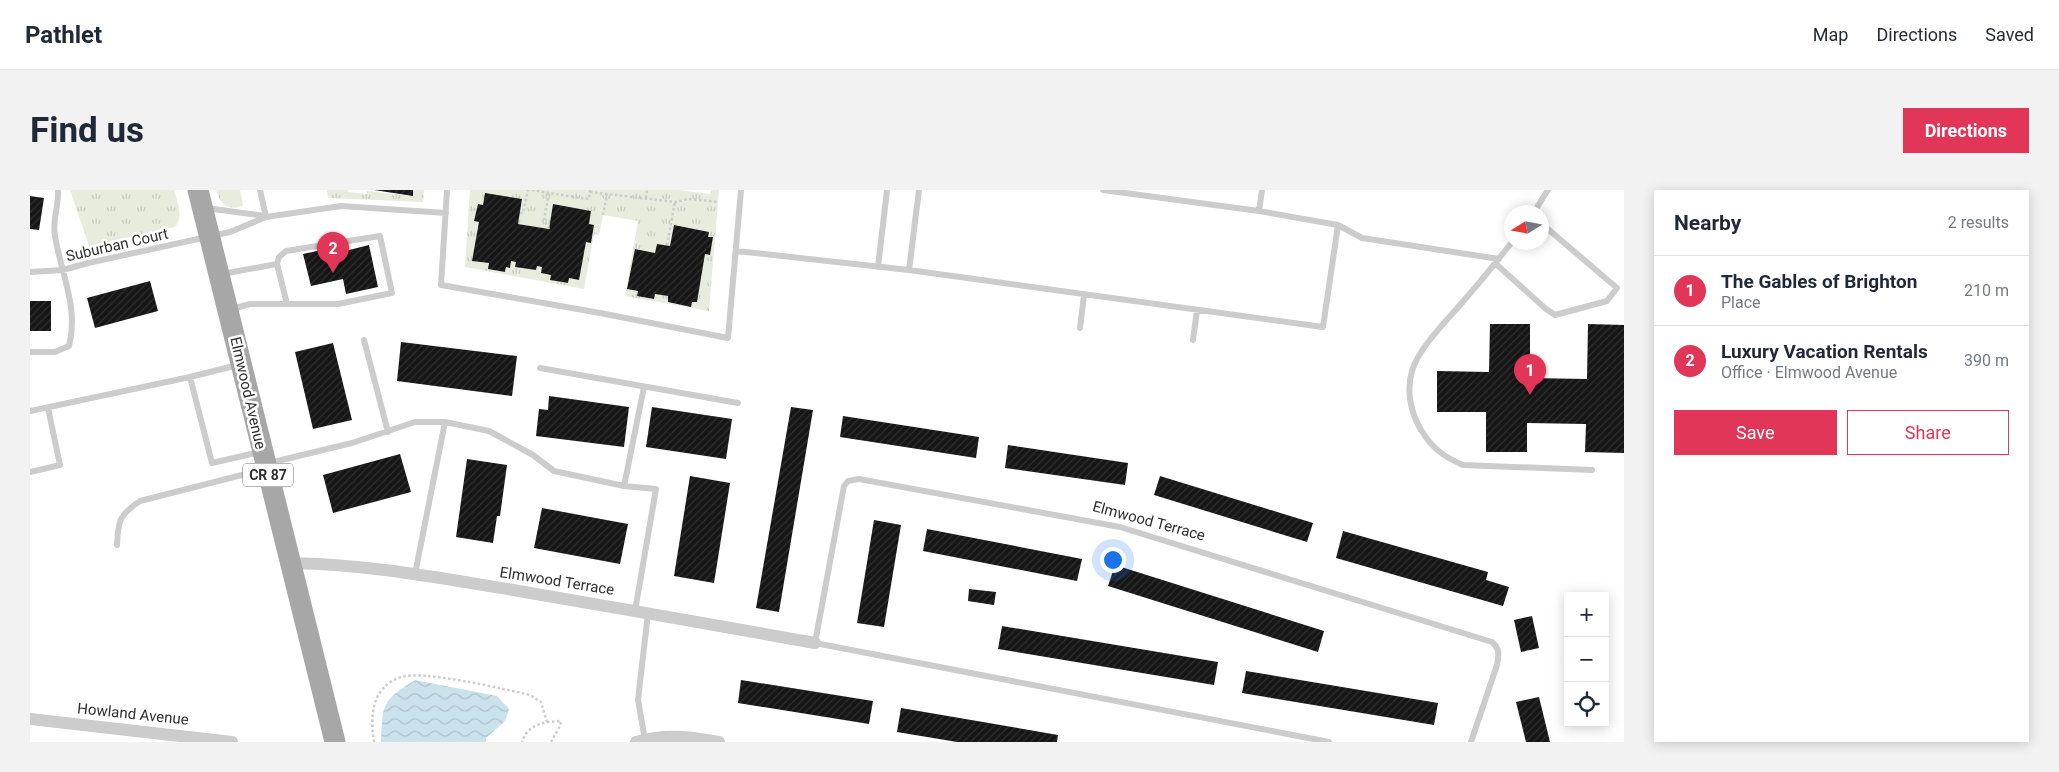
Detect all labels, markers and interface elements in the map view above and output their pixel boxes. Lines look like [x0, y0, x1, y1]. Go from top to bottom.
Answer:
text: Pathlet [25, 21, 102, 49]
text: Map [1813, 24, 1848, 45]
text: Directions [1876, 24, 1957, 45]
text: Saved [1985, 24, 2034, 45]
button: Directions [1903, 108, 2029, 153]
text: Find us [30, 110, 144, 151]
north arrow [1504, 205, 1549, 250]
text: Nearby [1674, 211, 1741, 235]
text: 2 results [1948, 213, 2009, 232]
street label: Suburban Court [64, 224, 170, 266]
pin: 2 [317, 232, 349, 273]
text: The Gables of Brighton [1721, 270, 1917, 293]
text: 1 [1685, 281, 1695, 300]
text: 210 m [1964, 281, 2009, 300]
text: Place [1721, 293, 1761, 312]
street label: Elmwood Avenue [226, 335, 270, 451]
text: Luxury Vacation Rentals [1721, 340, 1928, 363]
text: 2 [1685, 351, 1695, 370]
text: 390 m [1964, 351, 2009, 370]
pin: 1 [1514, 354, 1546, 395]
text: Office · Elmwood Avenue [1721, 363, 1897, 382]
button: Save [1674, 410, 1837, 455]
button: Share [1847, 410, 2009, 455]
road number: CR 87 [243, 464, 293, 486]
street label: Elmwood Terrace [1091, 497, 1207, 545]
your location [1100, 547, 1126, 573]
street label: Elmwood Terrace [498, 563, 616, 599]
map controls [1564, 592, 1609, 727]
button: + [1564, 592, 1609, 637]
button: − [1564, 637, 1609, 682]
button: locate [1564, 682, 1609, 727]
street label: Howland Avenue [76, 699, 190, 729]

